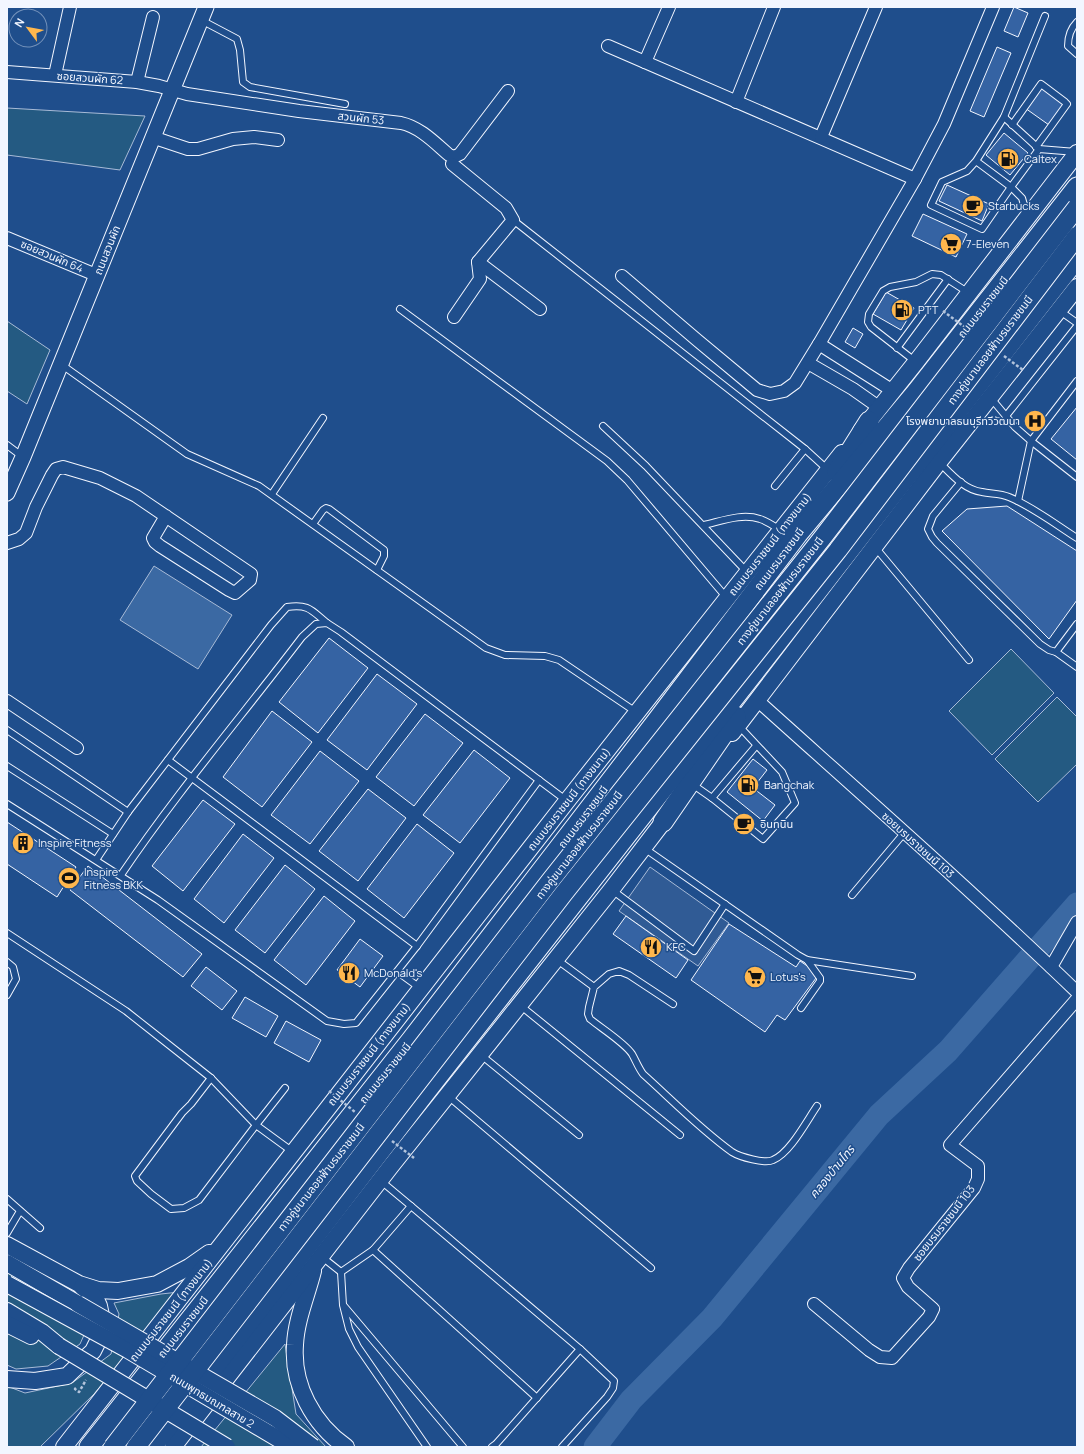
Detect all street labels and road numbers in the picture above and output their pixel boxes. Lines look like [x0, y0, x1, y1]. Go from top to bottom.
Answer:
street label: ซอยสวนผัก 62 [56, 68, 124, 87]
street label: สวนผัก 53 [337, 108, 385, 127]
street label: ถนนสวนผัก [90, 223, 123, 277]
street label: ซอยสวนผัก 64 [19, 236, 86, 275]
street label: ถนนบรมราชชนนี [954, 273, 1011, 341]
street label: ทางคู่ขนานลอยฟ้าบรมราชชนนี [944, 292, 1036, 407]
street label: ถนนบรมราชชนนี (ทางขนาน) [726, 490, 814, 598]
street label: ถนนบรมราชชนนี [751, 525, 807, 593]
street label: ทางคู่ขนานลอยฟ้าบรมราชชนนี [733, 534, 826, 648]
street label: ถนนบรมราชชนนี (ทางขนาน) [525, 745, 613, 853]
street label: ถนนบรมราชชนนี [555, 783, 611, 851]
street label: ทางคู่ขนานลอยฟ้าบรมราชชนนี [532, 788, 625, 902]
street label: ซอยบรมราชชนนี 103 [879, 808, 958, 881]
street label: ถนนบรมราชชนนี (ทางขนาน) [325, 1000, 413, 1108]
street label: ถนนบรมราชชนนี [356, 1040, 414, 1106]
street label: ทางคู่ขนานลอยฟ้าบรมราชชนนี [274, 1120, 367, 1234]
street label: ซอยบรมราชชนนี 103 [909, 1182, 978, 1264]
street label: ถนนบรมราชชนนี (ทางขนาน) [127, 1256, 215, 1364]
street label: ถนนบรมราชชนนี [155, 1294, 211, 1360]
street label: ถนนพุทธมณฑลสาย 2 [167, 1368, 257, 1431]

